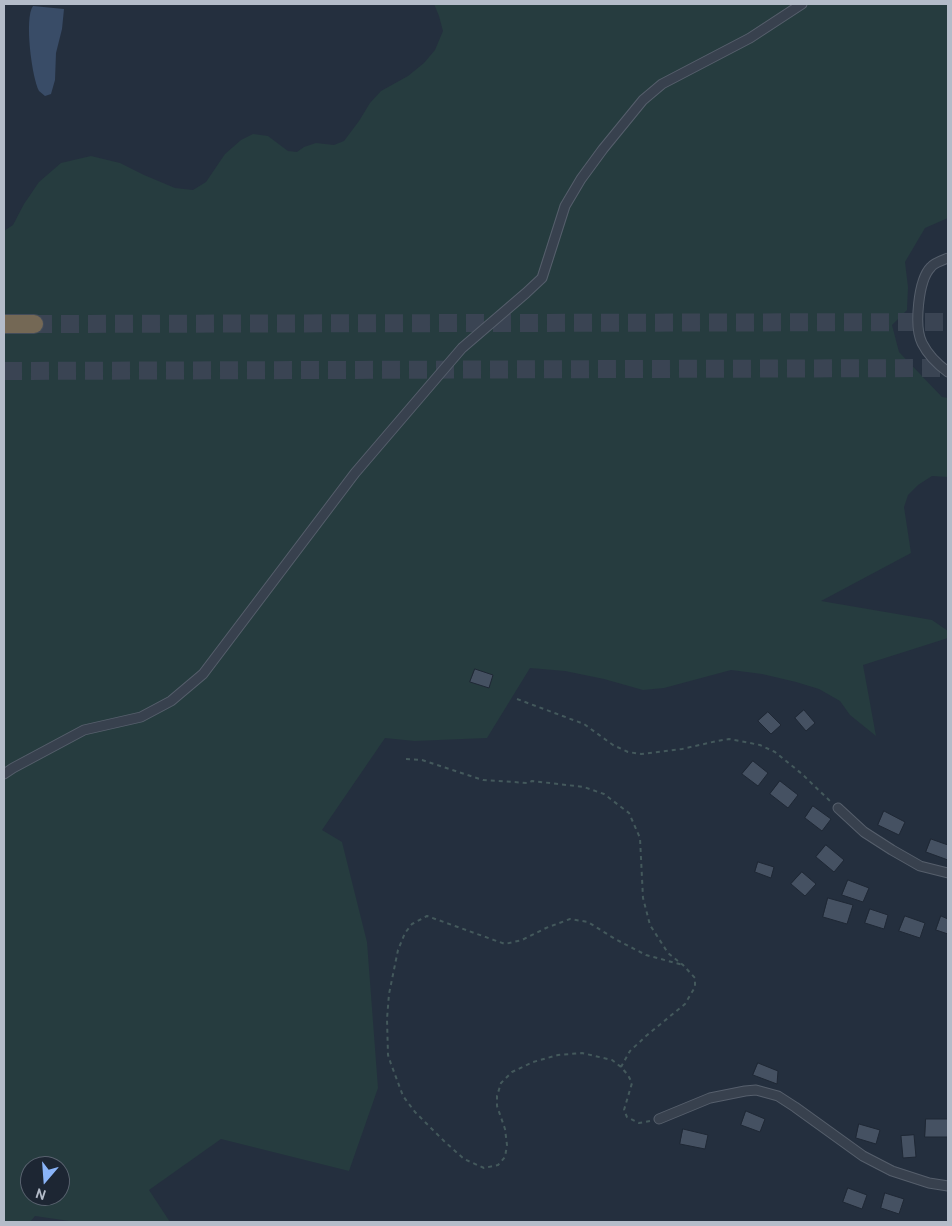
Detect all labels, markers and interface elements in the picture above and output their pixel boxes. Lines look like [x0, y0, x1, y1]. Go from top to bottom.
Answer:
north arrow [20, 1156, 70, 1206]
text: N [33, 1184, 48, 1204]

